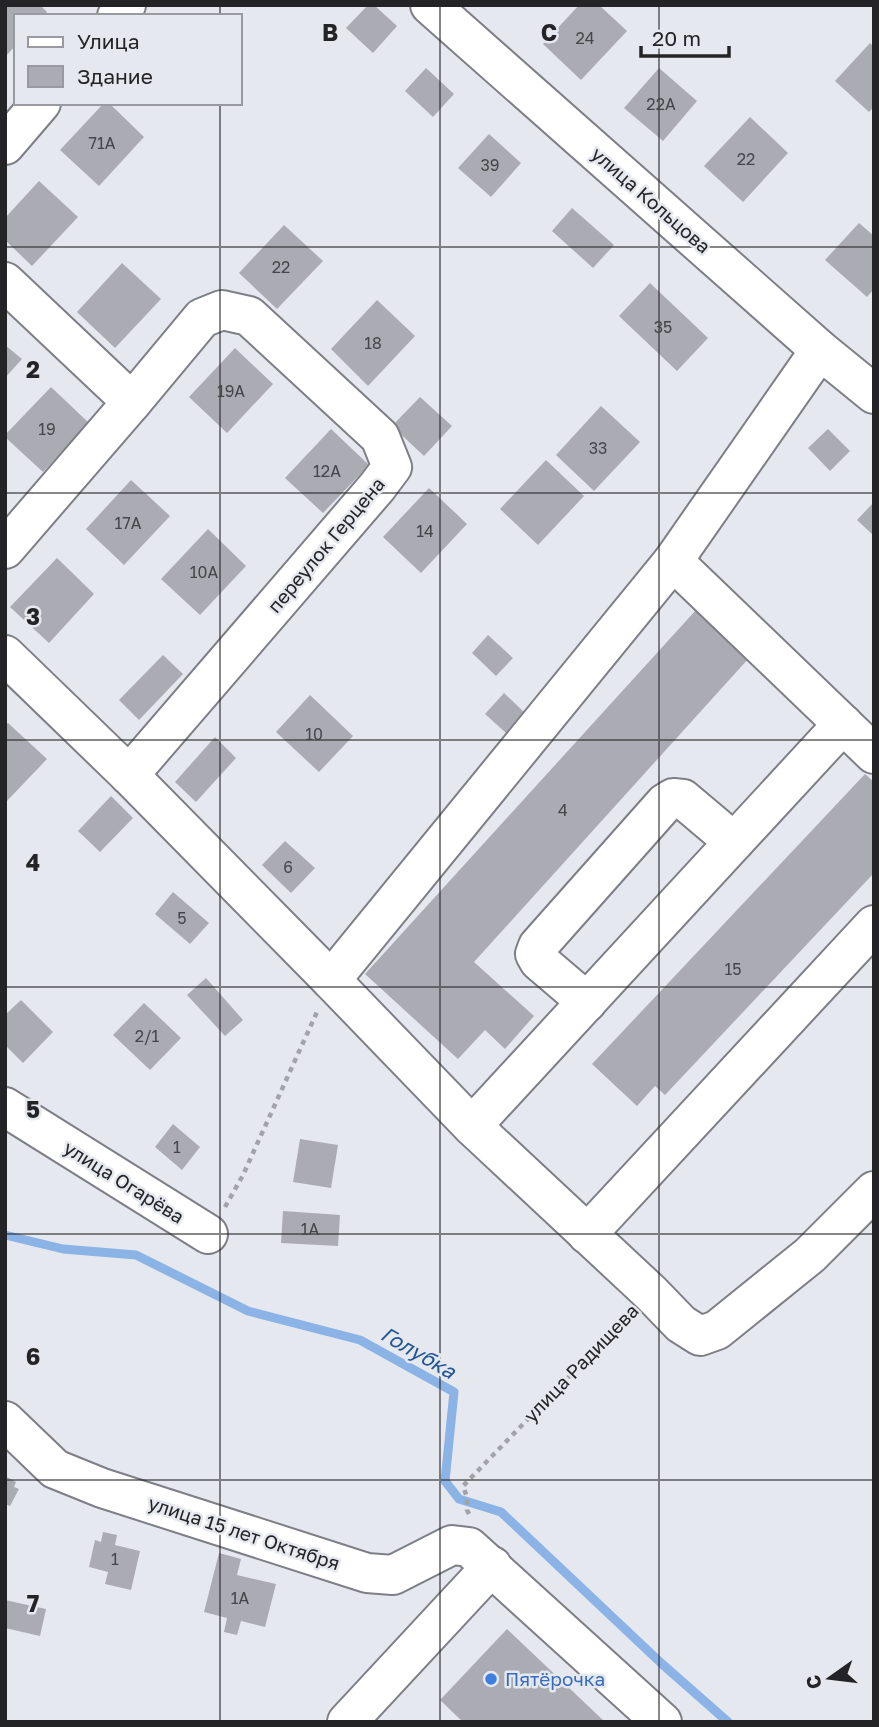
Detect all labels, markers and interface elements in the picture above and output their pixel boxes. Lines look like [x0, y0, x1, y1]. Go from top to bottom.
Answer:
legend [14, 14, 242, 105]
scale bar [641, 14, 728, 58]
text: B [322, 18, 338, 46]
text: C [541, 18, 557, 46]
text: 20 m [652, 25, 701, 51]
text: Улица [77, 28, 140, 54]
house number: 24 [575, 28, 595, 48]
text: Здание [77, 63, 153, 89]
house number: 22А [646, 94, 676, 114]
house number: 71А [89, 133, 116, 153]
street label: улица Кольцова [587, 142, 716, 258]
house number: 22 [737, 149, 755, 169]
house number: 39 [480, 155, 500, 175]
house number: 22 [272, 257, 290, 277]
house number: 35 [654, 317, 672, 337]
house number: 18 [364, 333, 382, 353]
text: 2 [26, 355, 40, 383]
house number: 19А [217, 381, 245, 401]
house number: 19 [38, 419, 56, 439]
house number: 33 [589, 438, 607, 458]
house number: 12А [313, 461, 341, 481]
street label: переулок Герцена [262, 472, 389, 617]
house number: 17А [115, 513, 142, 533]
house number: 14 [416, 521, 434, 541]
house number: 10А [190, 562, 218, 582]
text: 3 [26, 602, 40, 630]
house number: 10 [305, 724, 323, 744]
house number: 4 [558, 800, 568, 820]
text: 4 [26, 848, 40, 876]
house number: 6 [283, 857, 293, 877]
house number: 5 [177, 908, 187, 928]
house number: 15 [724, 959, 742, 979]
house number: 2/1 [135, 1026, 160, 1046]
text: 5 [26, 1095, 40, 1123]
street label: улица Огарёва [60, 1135, 189, 1228]
house number: 1 [173, 1137, 181, 1157]
house number: 1А [301, 1219, 320, 1239]
street label: улица Радищева [518, 1299, 643, 1426]
water label: Голубка [376, 1320, 462, 1384]
text: 6 [26, 1342, 40, 1370]
street label: улица 15 лет Октября [145, 1491, 343, 1574]
house number: 1 [111, 1549, 119, 1569]
house number: 1А [231, 1588, 250, 1608]
text: 7 [27, 1589, 39, 1617]
north arrow [795, 1643, 865, 1713]
place label: Пятёрочка [505, 1667, 605, 1690]
marker: Пятёрочка [483, 1671, 499, 1687]
text: С [800, 1673, 826, 1692]

